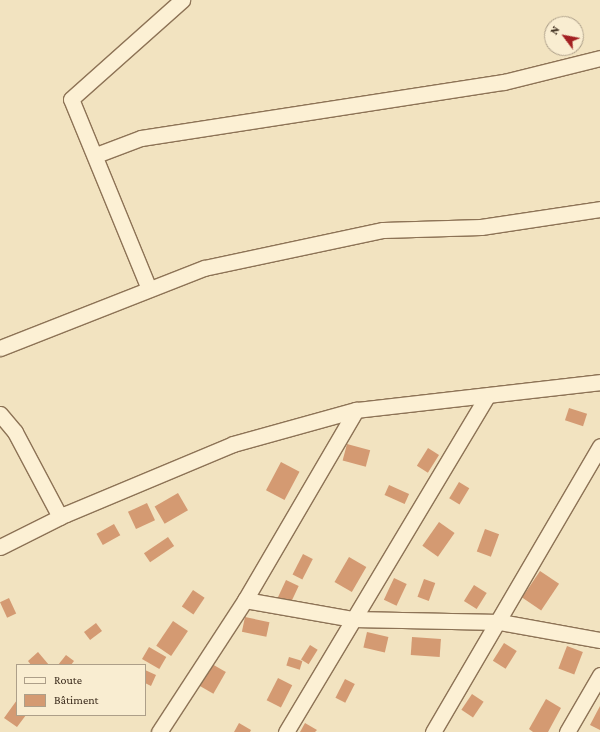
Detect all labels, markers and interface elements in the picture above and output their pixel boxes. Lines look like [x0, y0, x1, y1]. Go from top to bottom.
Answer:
north arrow [544, 16, 584, 56]
text: N [548, 24, 562, 37]
legend [16, 664, 146, 716]
text: Route [54, 673, 82, 687]
text: Bâtiment [54, 693, 99, 707]

